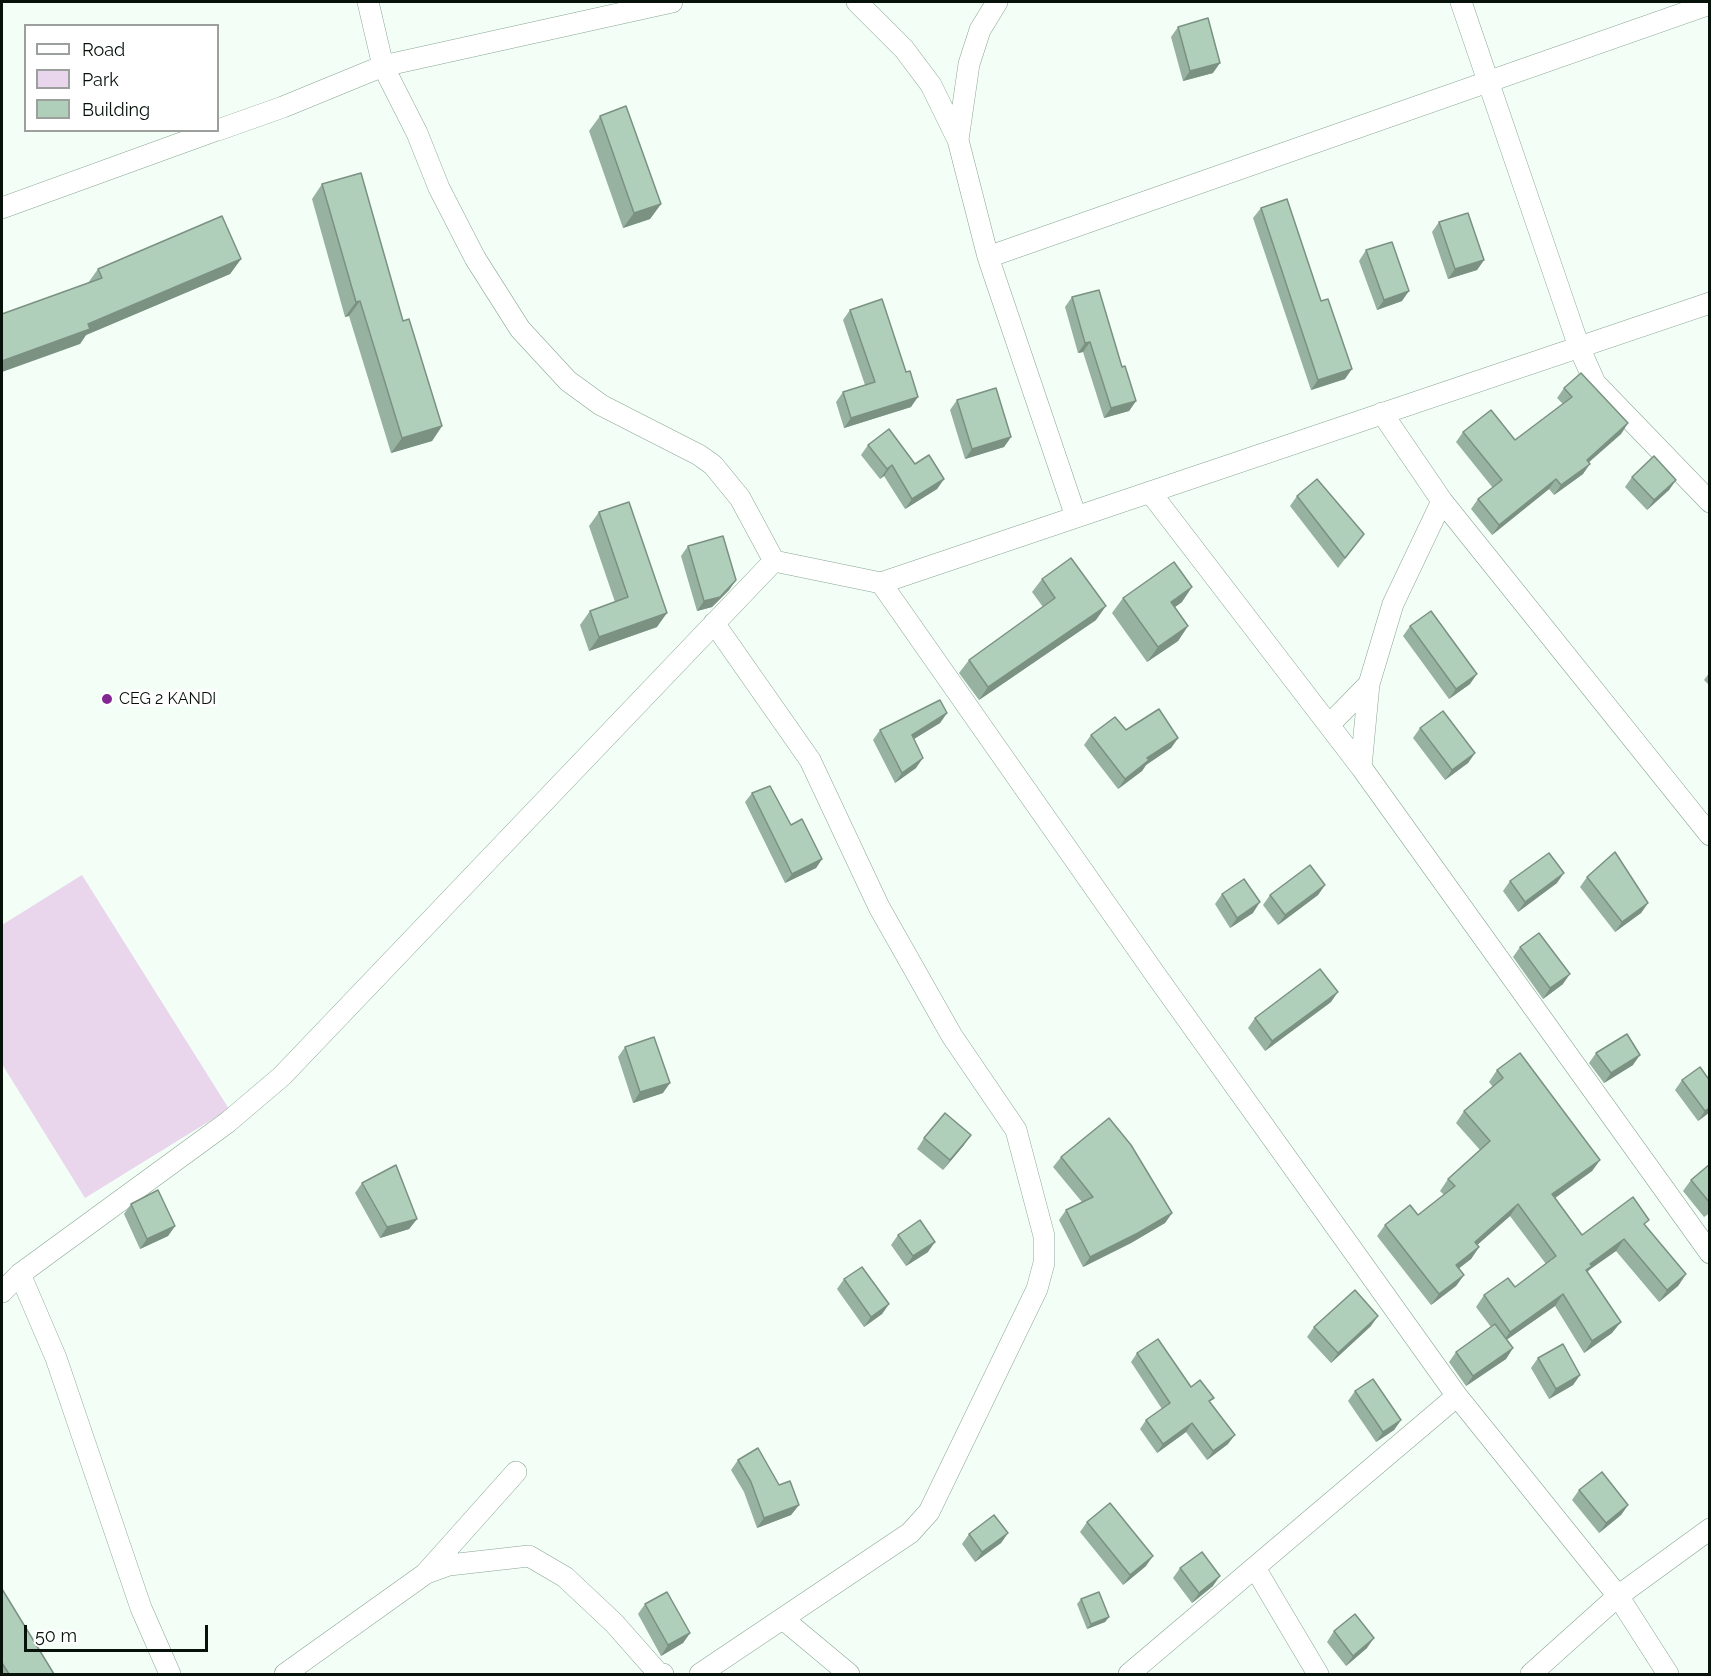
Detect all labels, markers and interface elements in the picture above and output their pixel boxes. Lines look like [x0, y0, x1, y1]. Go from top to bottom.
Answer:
legend [24, 24, 219, 132]
text: Road [82, 39, 125, 60]
text: Park [82, 69, 119, 90]
text: Building [82, 99, 150, 120]
place label: CEG 2 KANDI [119, 689, 216, 709]
marker: CEG 2 KANDI [100, 692, 114, 706]
scale bar [27, 1613, 212, 1651]
text: 50 m [35, 1625, 77, 1646]

